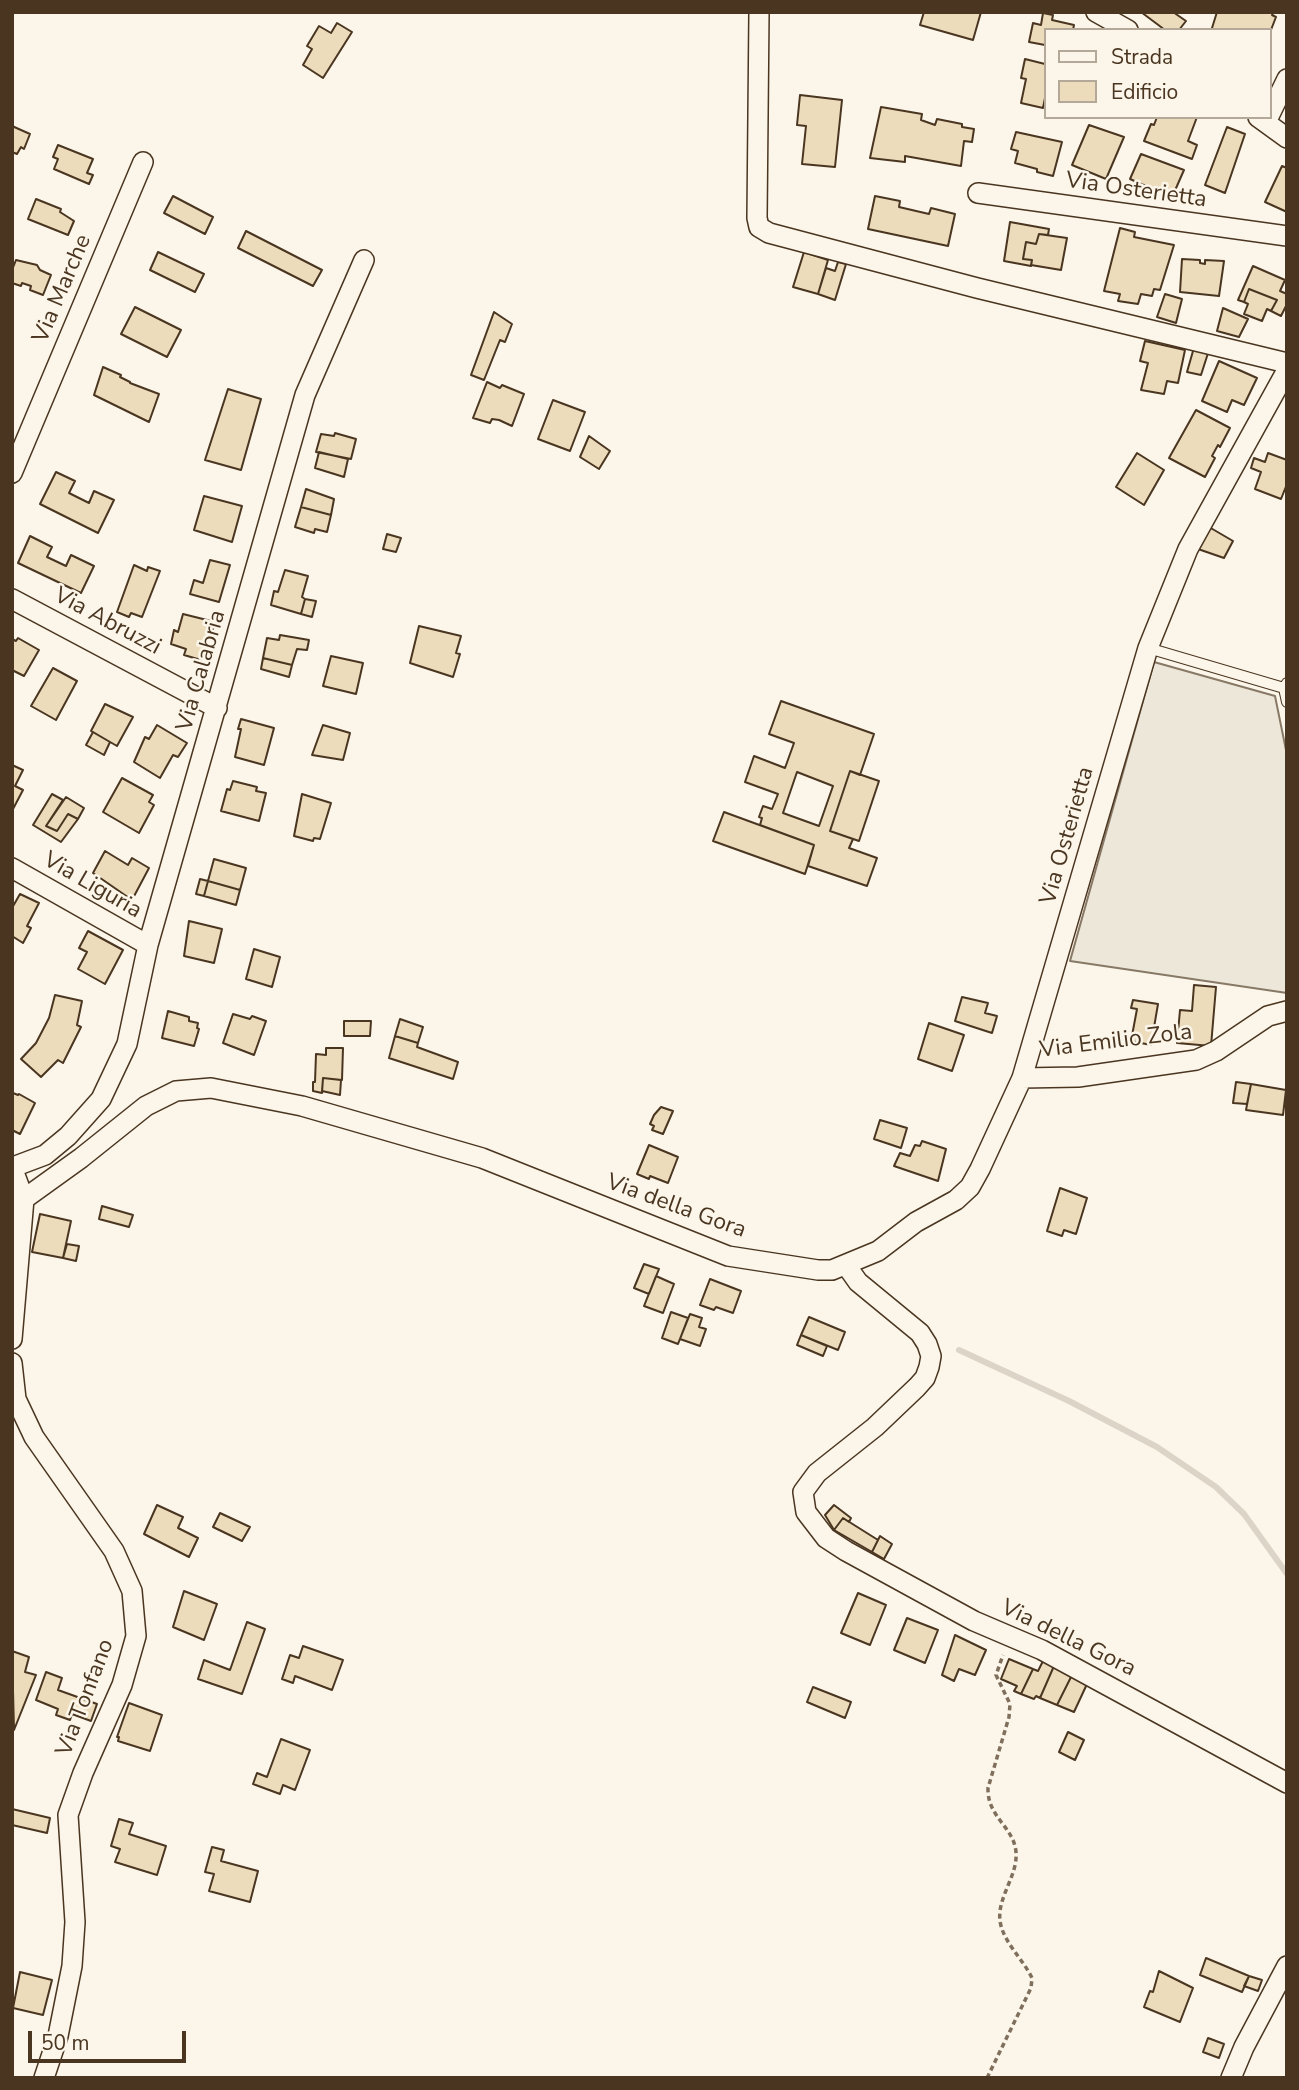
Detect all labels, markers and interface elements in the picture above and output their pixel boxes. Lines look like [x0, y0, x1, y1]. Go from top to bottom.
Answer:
legend [1044, 28, 1271, 119]
text: Strada [1111, 43, 1173, 71]
text: Edificio [1111, 78, 1178, 106]
street label: Via Osterietta [1064, 167, 1208, 215]
street label: Via Marche [28, 231, 98, 347]
street label: Via Abruzzi [49, 582, 165, 662]
street label: Via Calabria [172, 607, 232, 735]
street label: Via Osterietta [1035, 764, 1101, 908]
street label: Via Liguria [38, 847, 146, 925]
street label: Via Emilio Zola [1038, 1019, 1194, 1065]
street label: Via della Gora [602, 1169, 750, 1245]
street label: Via della Gora [996, 1594, 1140, 1684]
street label: Via Tonfano [51, 1636, 121, 1760]
scale bar [32, 2016, 189, 2060]
text: 50 m [41, 2029, 90, 2057]

